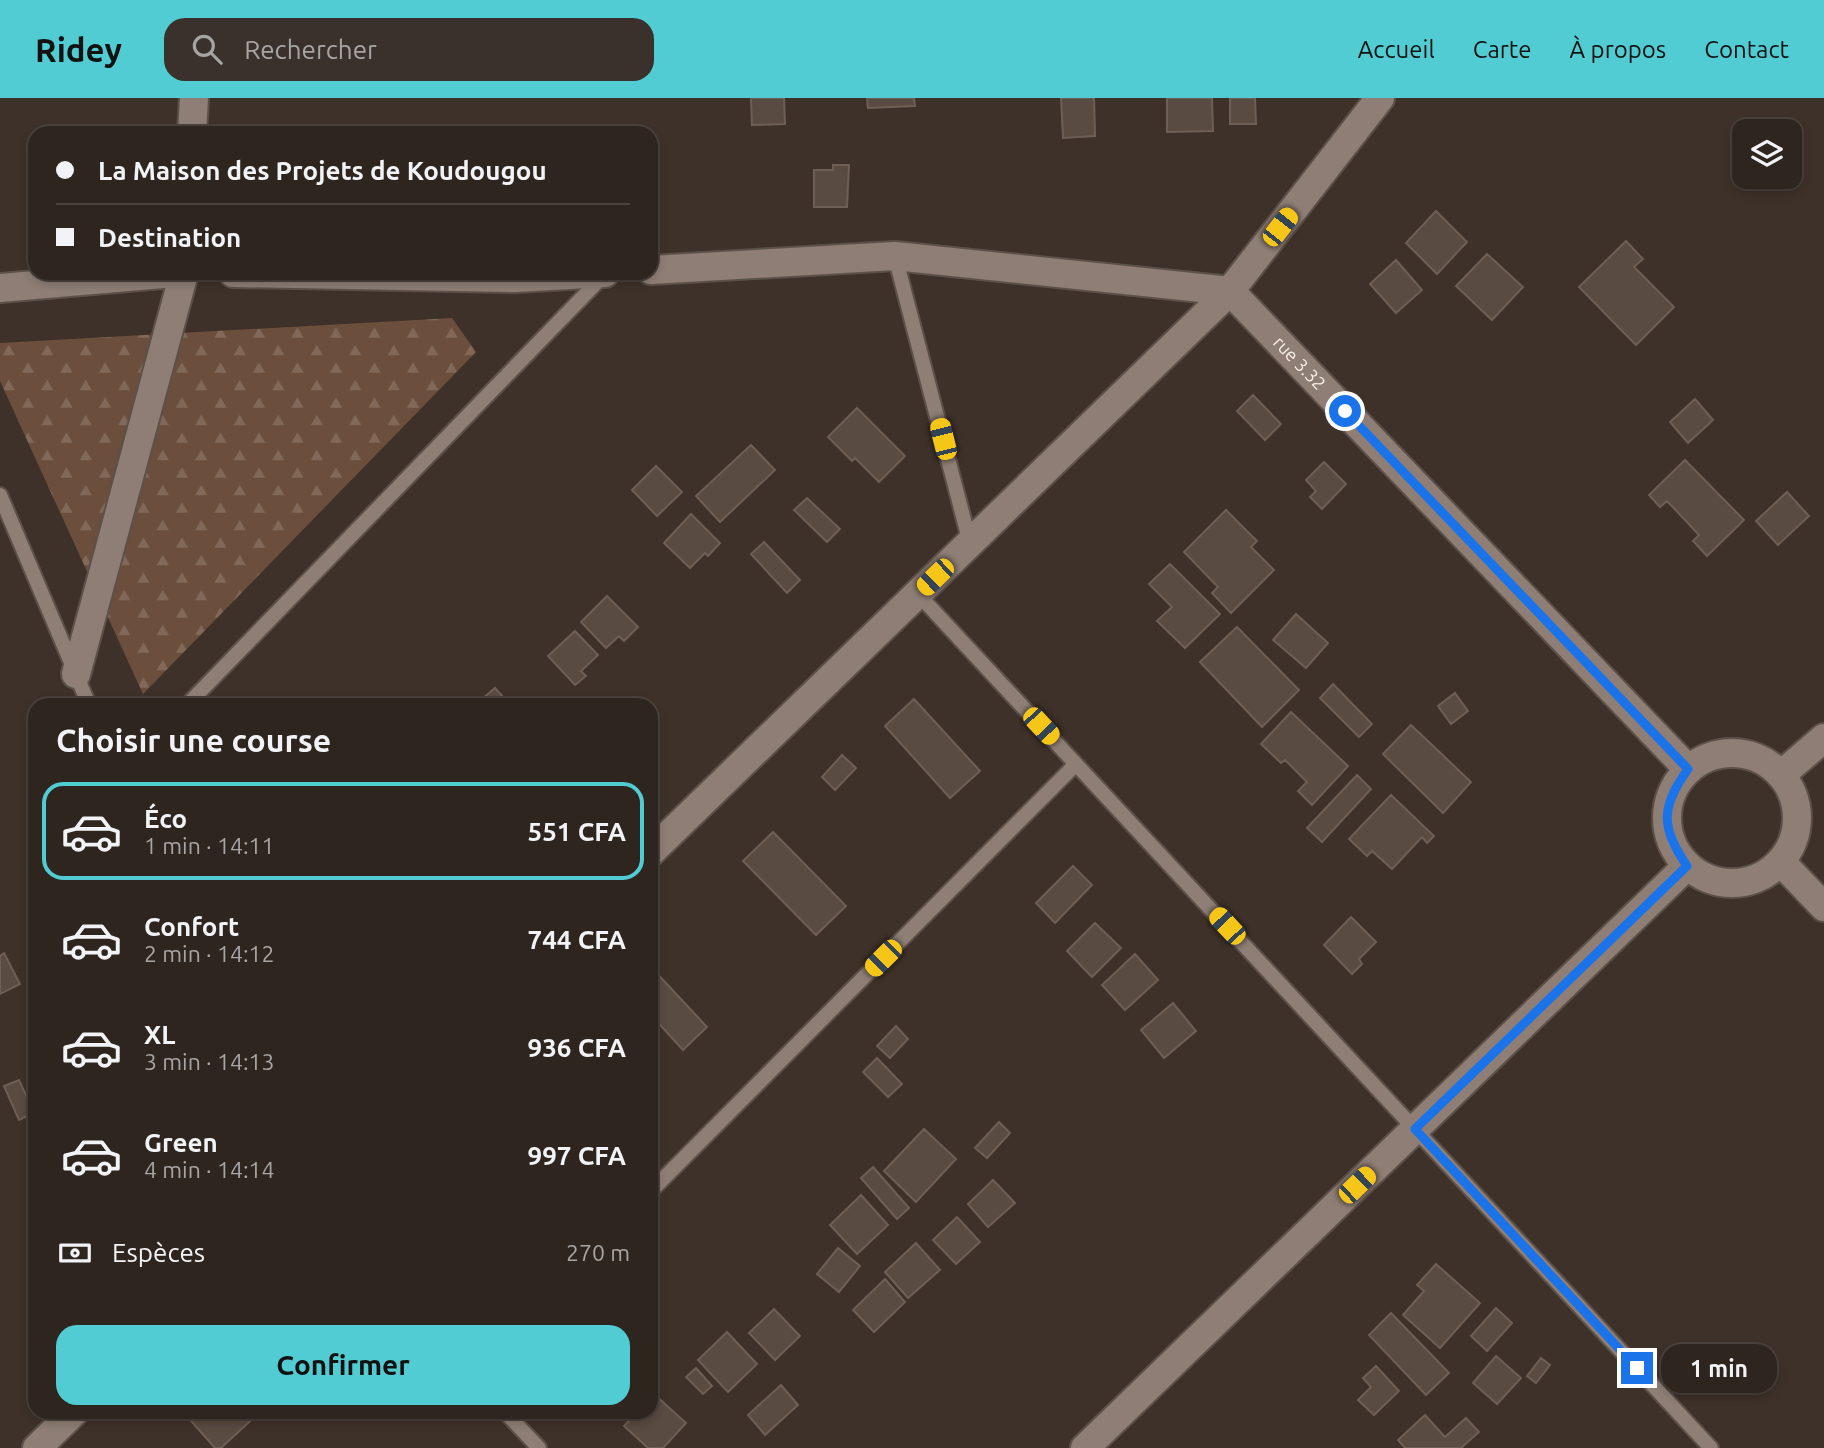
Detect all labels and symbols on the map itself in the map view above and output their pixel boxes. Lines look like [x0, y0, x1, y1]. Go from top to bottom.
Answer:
car [1259, 204, 1302, 250]
street label: rue 3.32 [1270, 332, 1330, 393]
route start [1329, 395, 1361, 427]
car [928, 416, 959, 462]
car [913, 555, 958, 599]
car [1019, 703, 1064, 749]
car [1205, 903, 1250, 949]
car [861, 936, 906, 980]
car [1335, 1163, 1380, 1207]
callout: 1 min [1662, 1344, 1777, 1392]
route end [1621, 1352, 1653, 1384]

